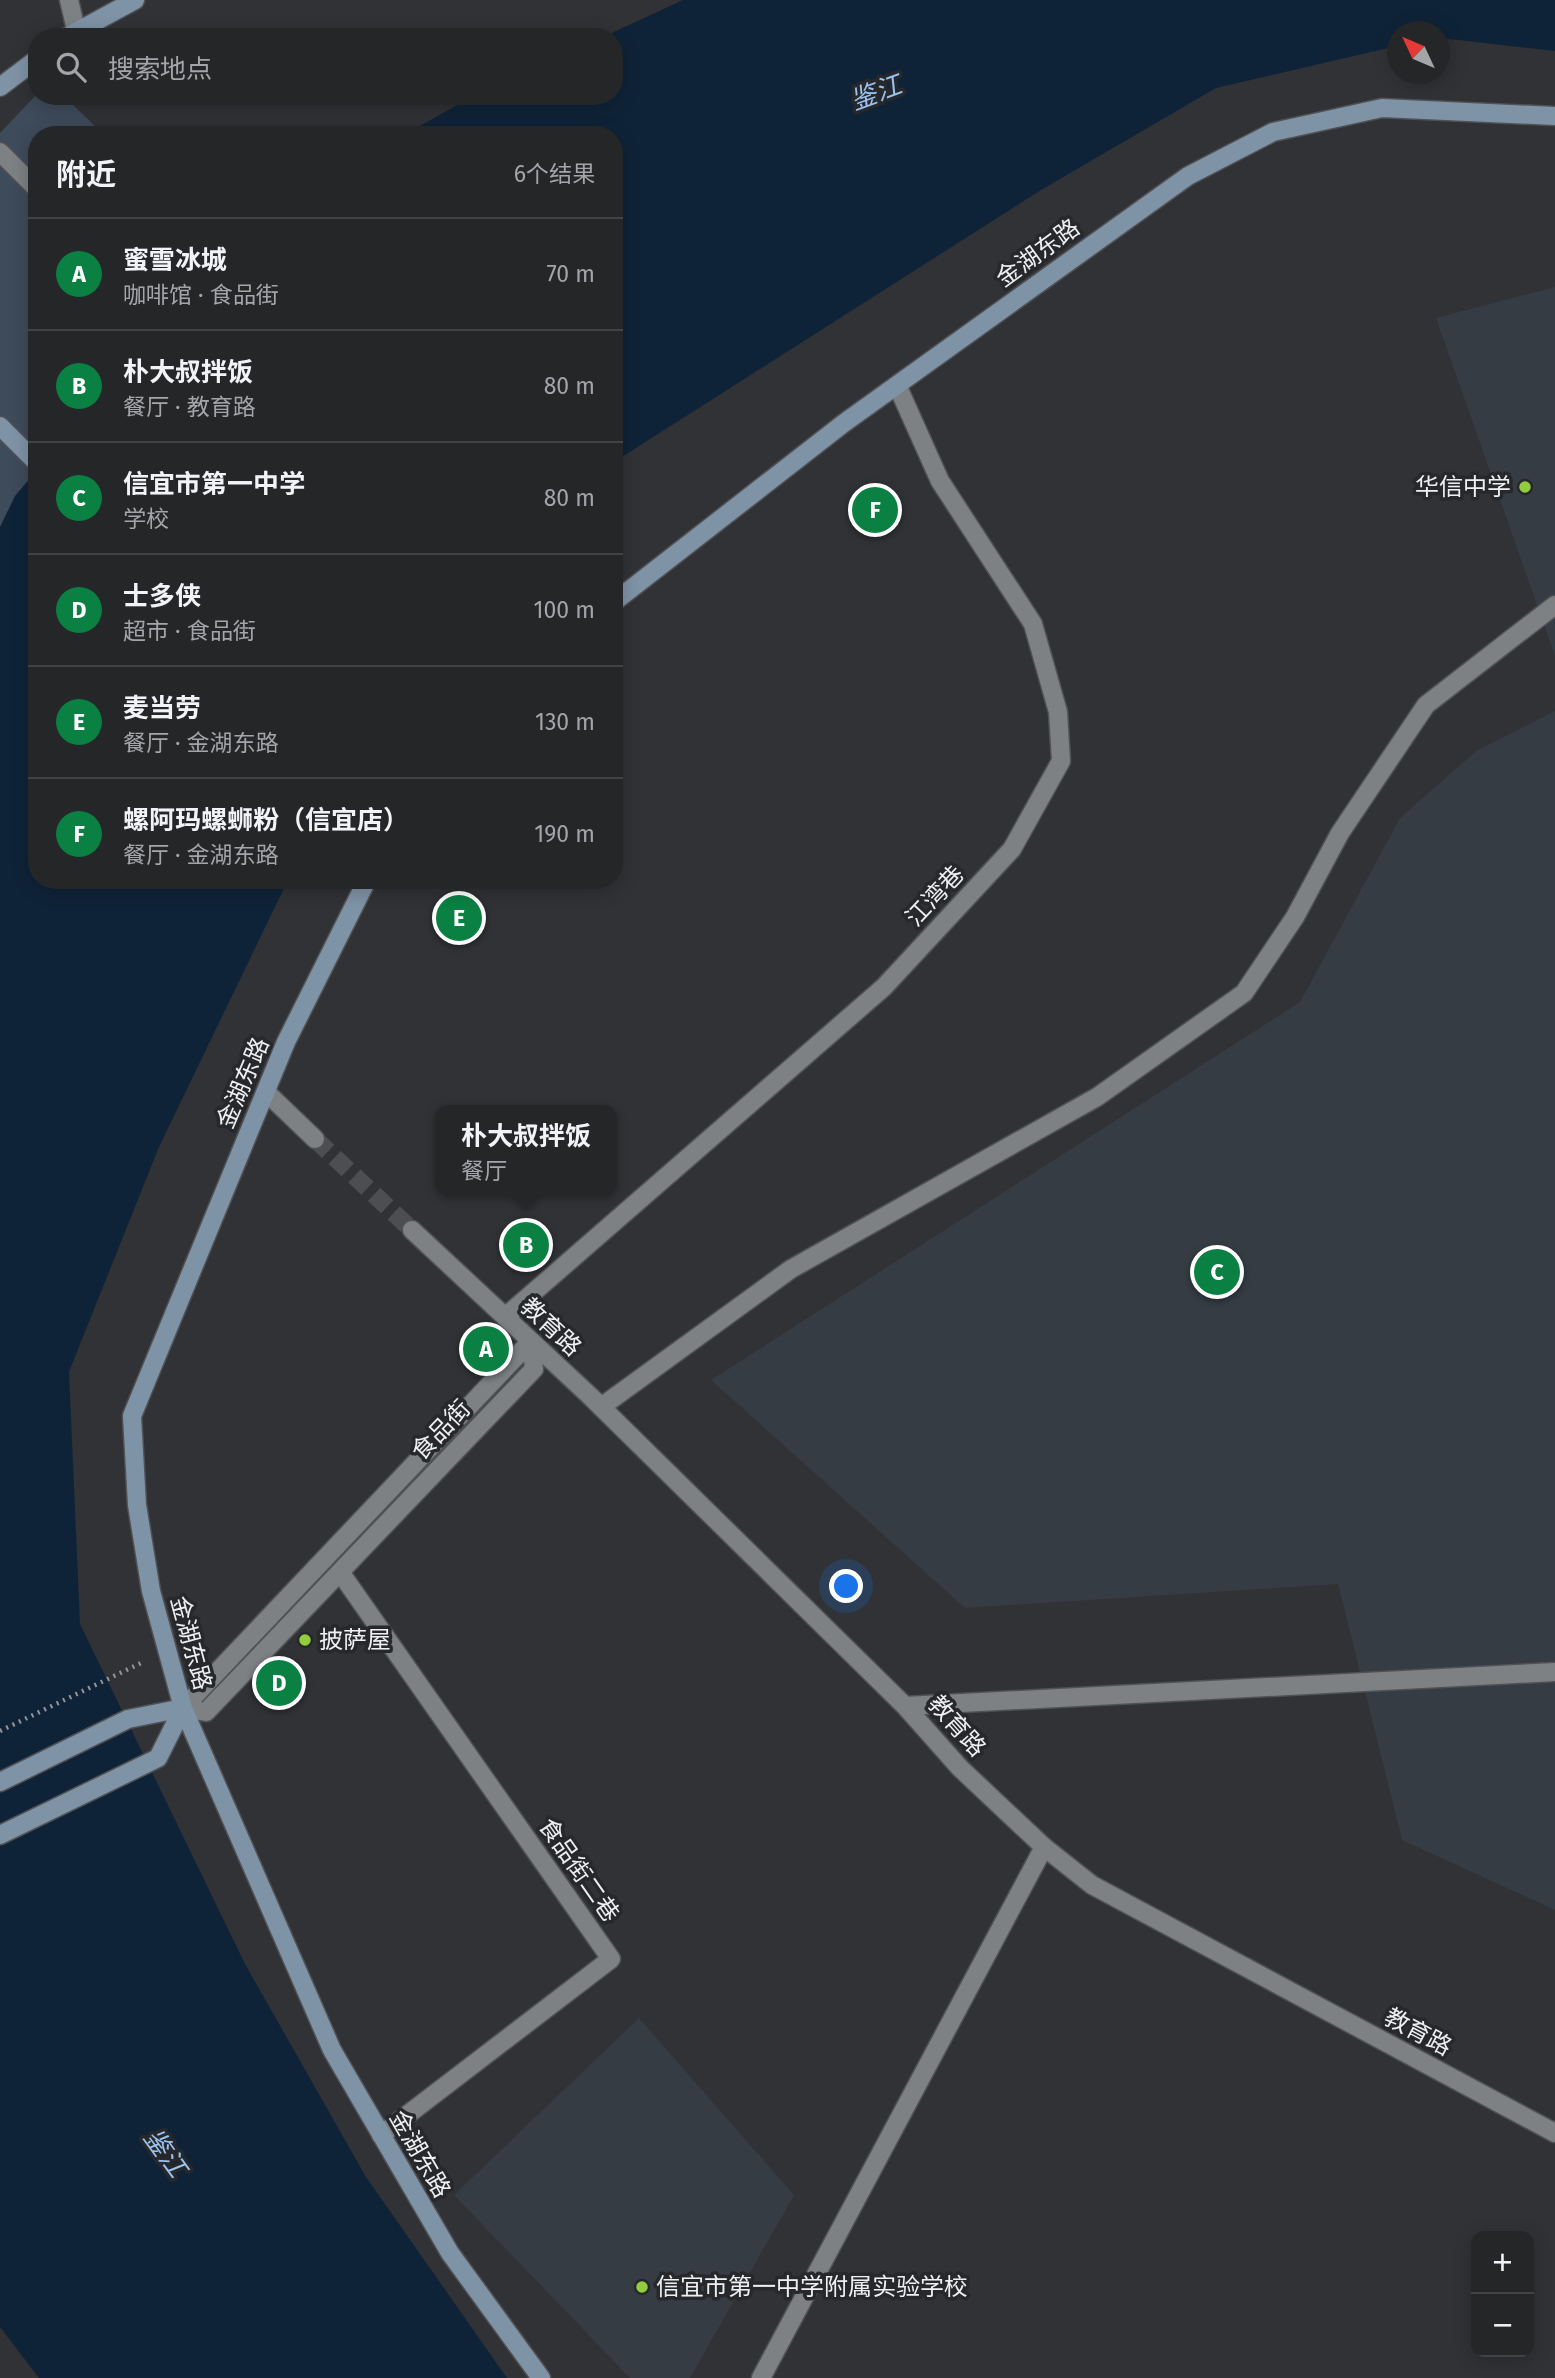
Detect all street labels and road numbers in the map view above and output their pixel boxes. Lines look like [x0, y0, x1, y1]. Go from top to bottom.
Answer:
street label: 金湖东路 [991, 213, 1085, 293]
street label: 江湾巷 [900, 860, 970, 932]
street label: 金湖东路 [211, 1033, 275, 1133]
street label: 教育路 [515, 1292, 587, 1362]
street label: 食品街 [406, 1394, 476, 1466]
street label: 金湖东路 [165, 1593, 217, 1693]
street label: 教育路 [923, 1690, 991, 1762]
street label: 食品街二巷 [533, 1813, 625, 1927]
street label: 教育路 [1380, 2003, 1456, 2061]
street label: 金湖东路 [384, 2105, 456, 2203]

